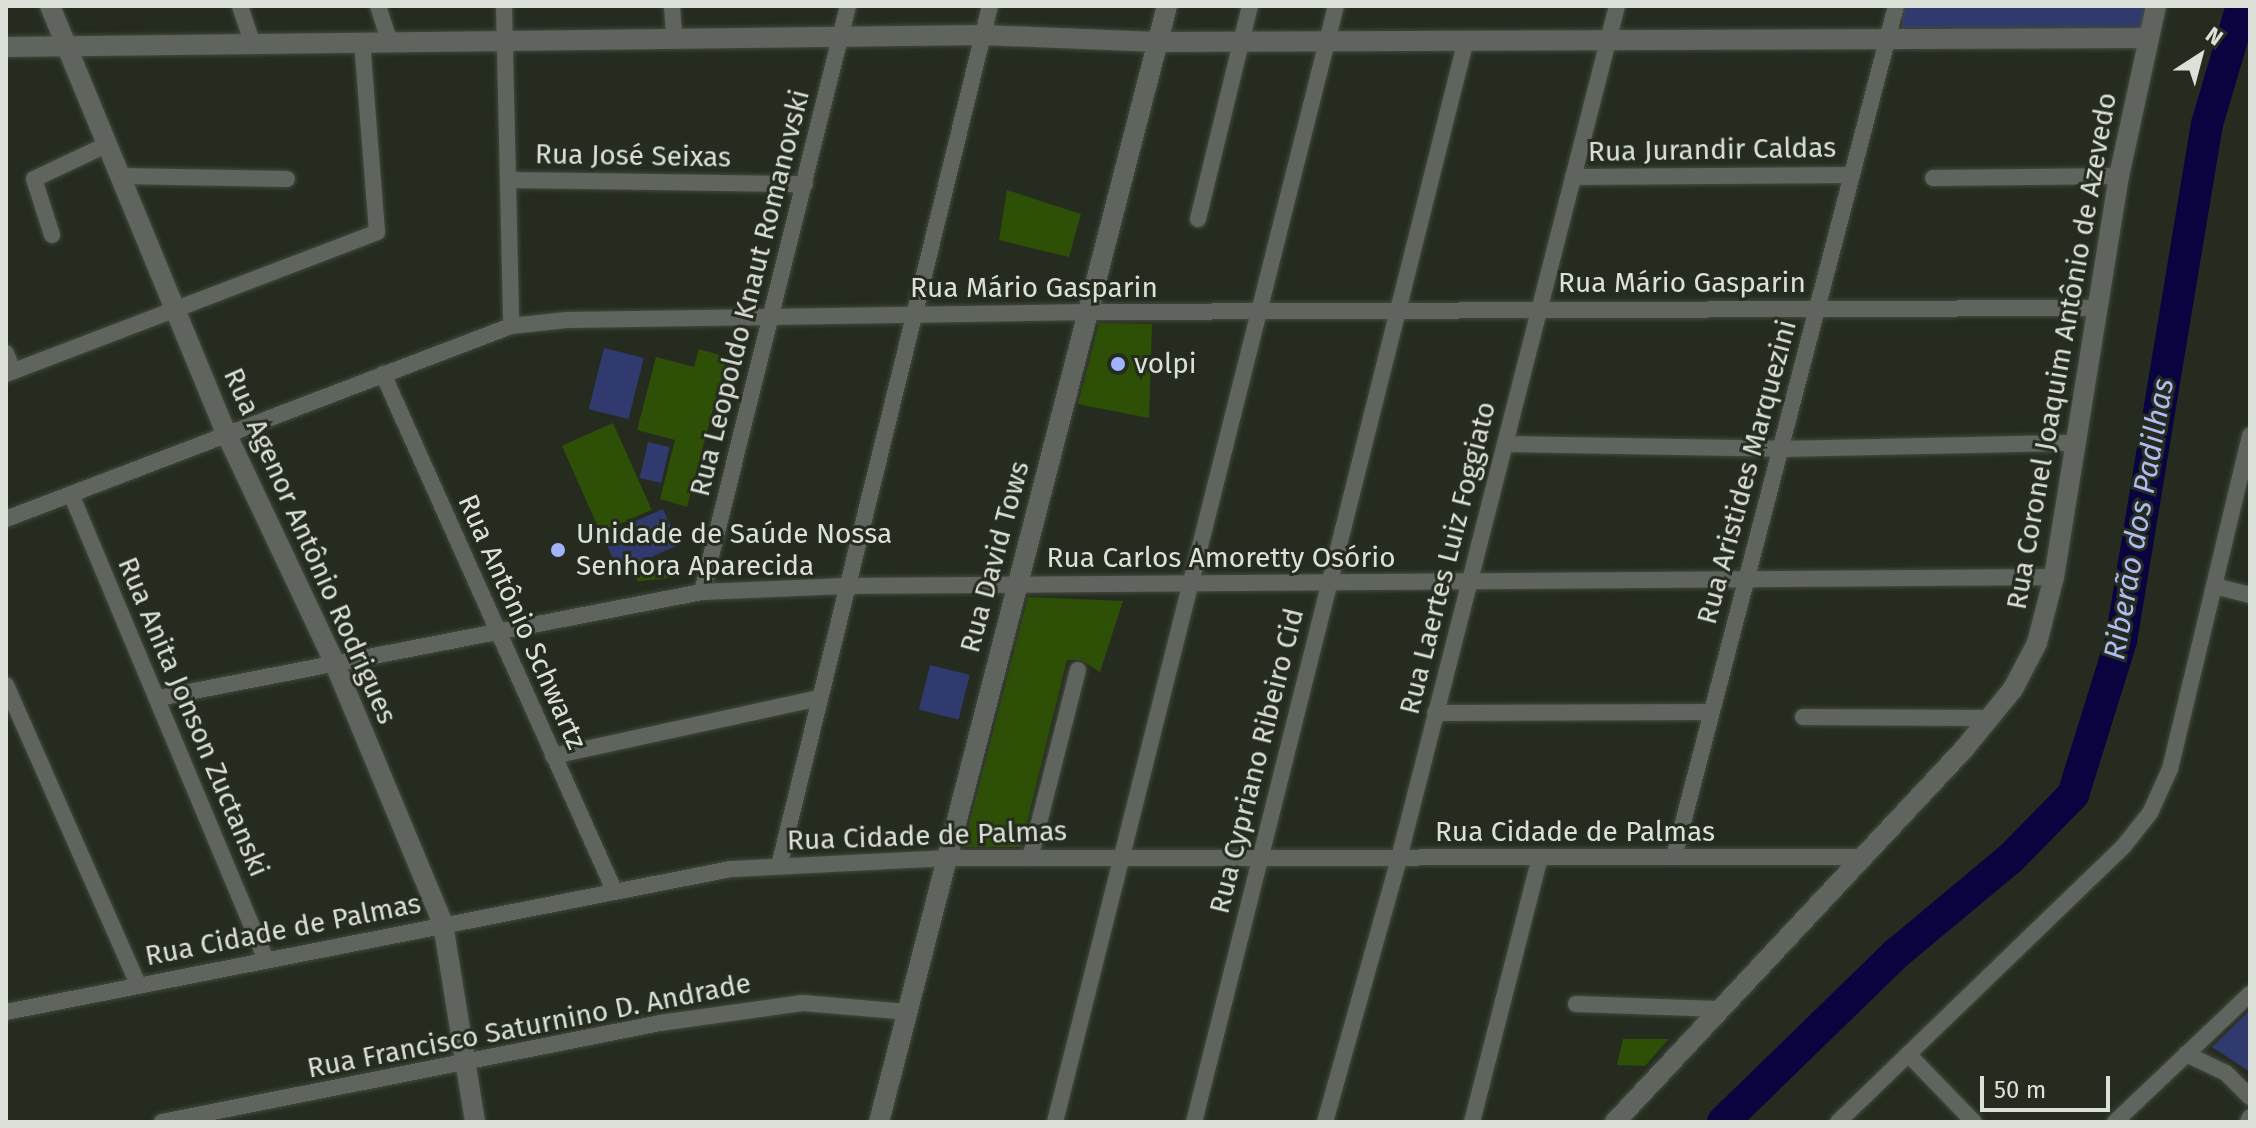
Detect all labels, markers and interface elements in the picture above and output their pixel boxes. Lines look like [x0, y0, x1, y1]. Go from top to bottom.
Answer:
north arrow [2160, 16, 2240, 96]
text: N [2201, 21, 2228, 51]
street label: Rua Leopoldo Knaut Romanovski [683, 86, 817, 500]
street label: Rua Coronel Joaquim Antônio de Azevedo [2000, 90, 2124, 612]
street label: Rua Jurandir Caldas [1588, 131, 1836, 169]
street label: Rua José Seixas [535, 137, 731, 175]
street label: Rua Mário Gasparin [1558, 266, 1806, 300]
street label: Rua Mário Gasparin [910, 271, 1158, 305]
street label: Rua Aristides Marquezini [1690, 316, 1804, 628]
place label: volpi [1134, 347, 1197, 381]
marker: volpi [1109, 355, 1127, 373]
street label: Rua Agenor Antônio Rodrigues [216, 363, 404, 729]
water label: Riberão dos Padilhas [2097, 376, 2181, 662]
street label: Rua Laertes Luiz Foggiato [1393, 398, 1503, 718]
street label: Rua David Tows [953, 458, 1037, 656]
street label: Rua Antônio Schwartz [451, 489, 593, 755]
place label: Unidade de Saúde Nossa Senhora Aparecida [576, 517, 892, 583]
marker: Unidade de Saúde Nossa Senhora Aparecida [547, 539, 569, 561]
street label: Rua Carlos Amoretty Osório [1047, 541, 1395, 575]
street label: Rua Anita Jonson Zuctanski [110, 552, 276, 882]
street label: Rua Cypriano Ribeiro Cid [1203, 605, 1311, 917]
street label: Rua Cidade de Palmas [786, 814, 1068, 858]
street label: Rua Cidade de Palmas [1435, 815, 1715, 849]
street label: Rua Cidade de Palmas [142, 887, 424, 973]
street label: Rua Francisco Saturnino D. Andrade [304, 966, 754, 1086]
scale bar [1984, 1060, 2114, 1110]
text: 50 m [1994, 1076, 2046, 1104]

